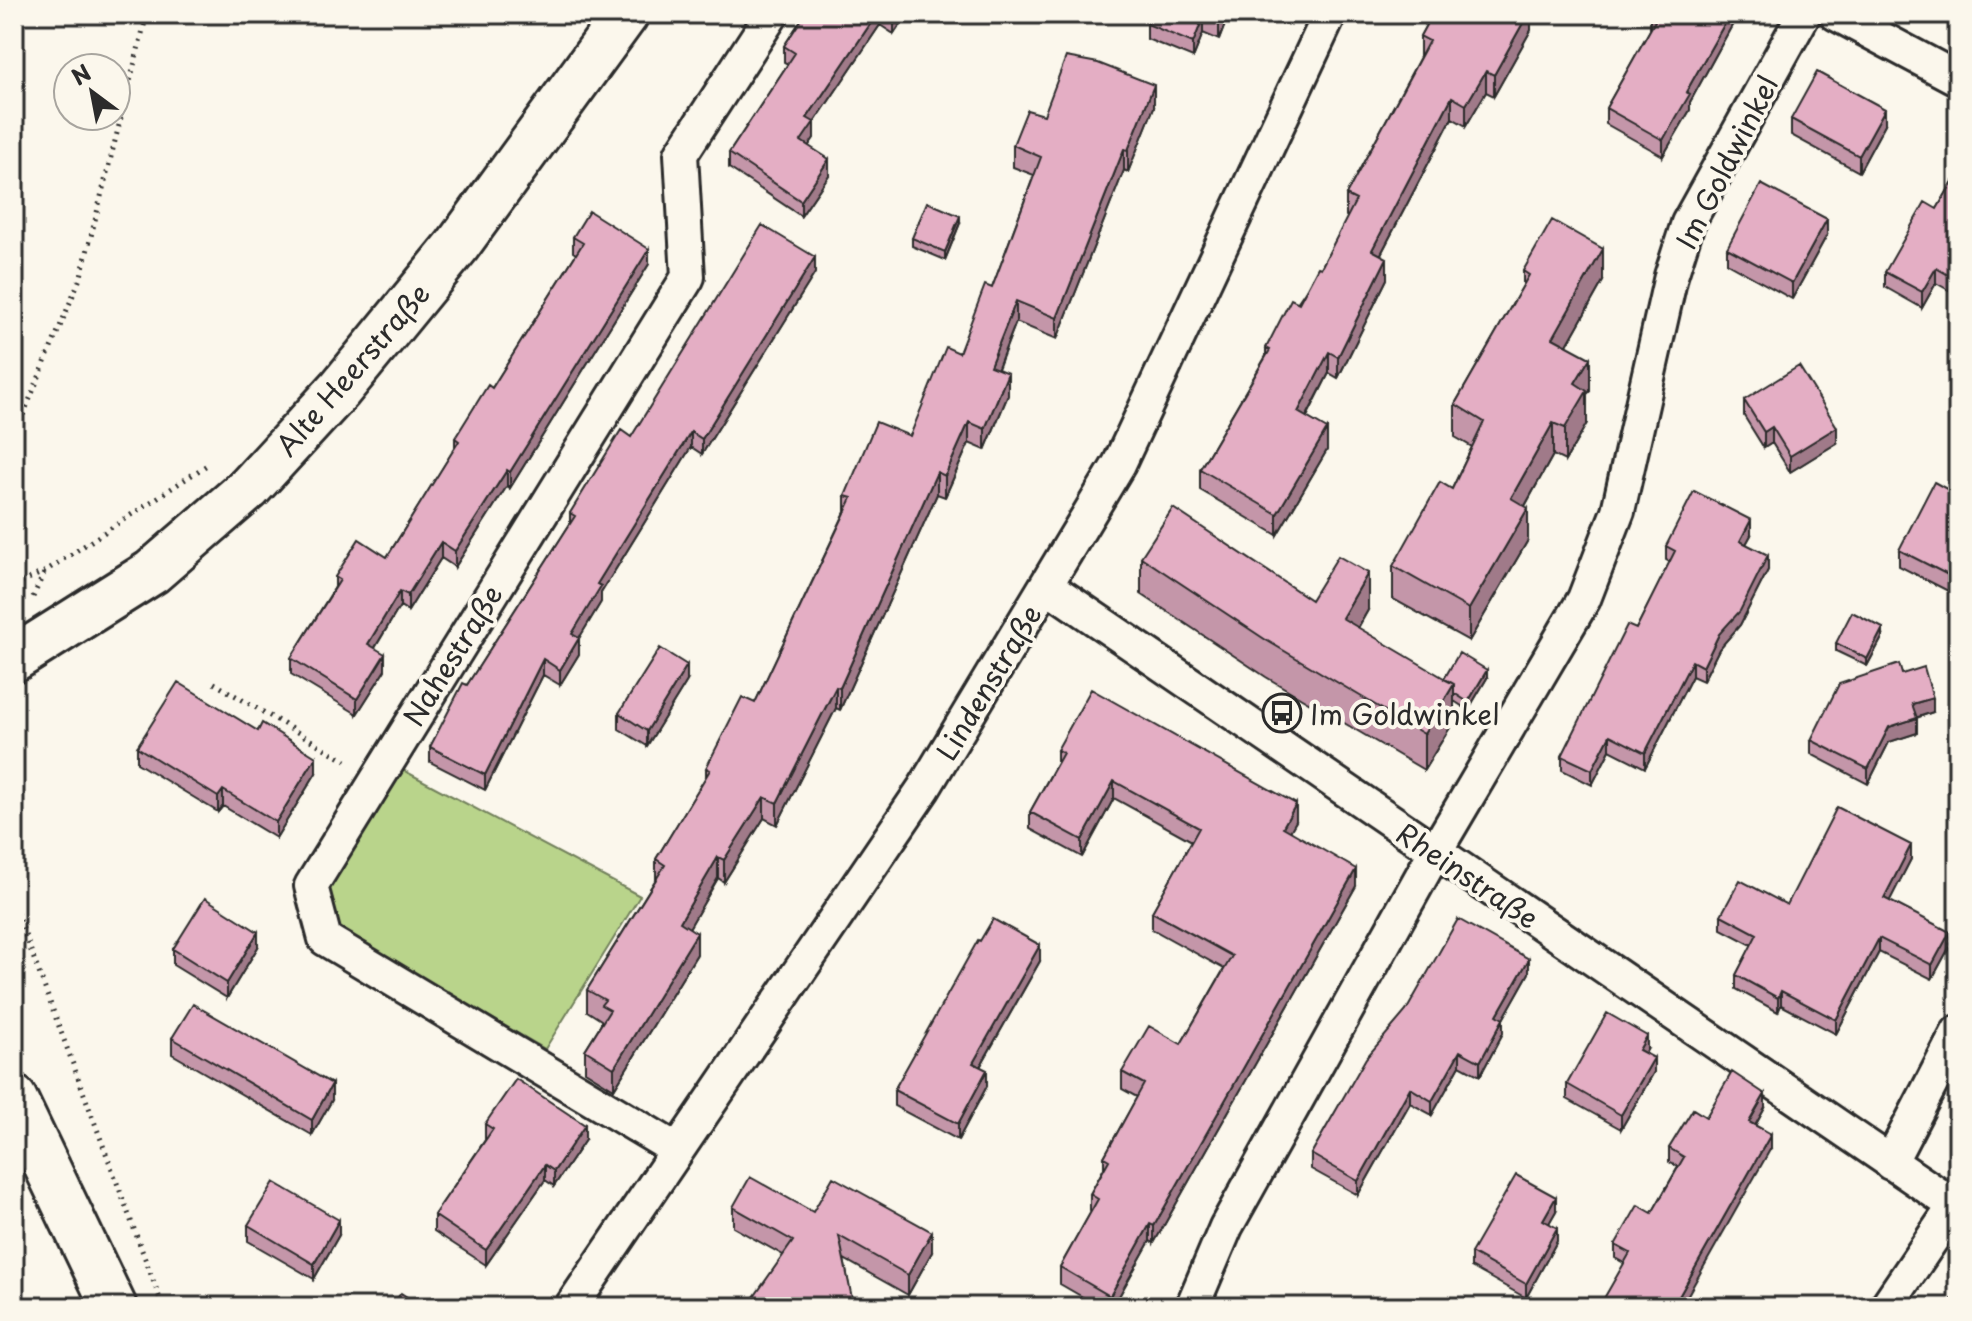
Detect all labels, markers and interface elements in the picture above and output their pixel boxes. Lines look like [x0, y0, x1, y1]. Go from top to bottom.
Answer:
north arrow [52, 52, 132, 132]
text: N [64, 55, 97, 92]
street label: Im Goldwinkel [1664, 68, 1788, 256]
street label: Alte Heerstraße [265, 273, 439, 465]
street label: Nahestraße [392, 576, 512, 734]
street label: Lindenstraße [924, 596, 1052, 768]
bus stop icon: Im Goldwinkel [1261, 692, 1303, 734]
place label: Im Goldwinkel [1310, 692, 1500, 735]
street label: Rheinstraße [1388, 811, 1548, 939]

